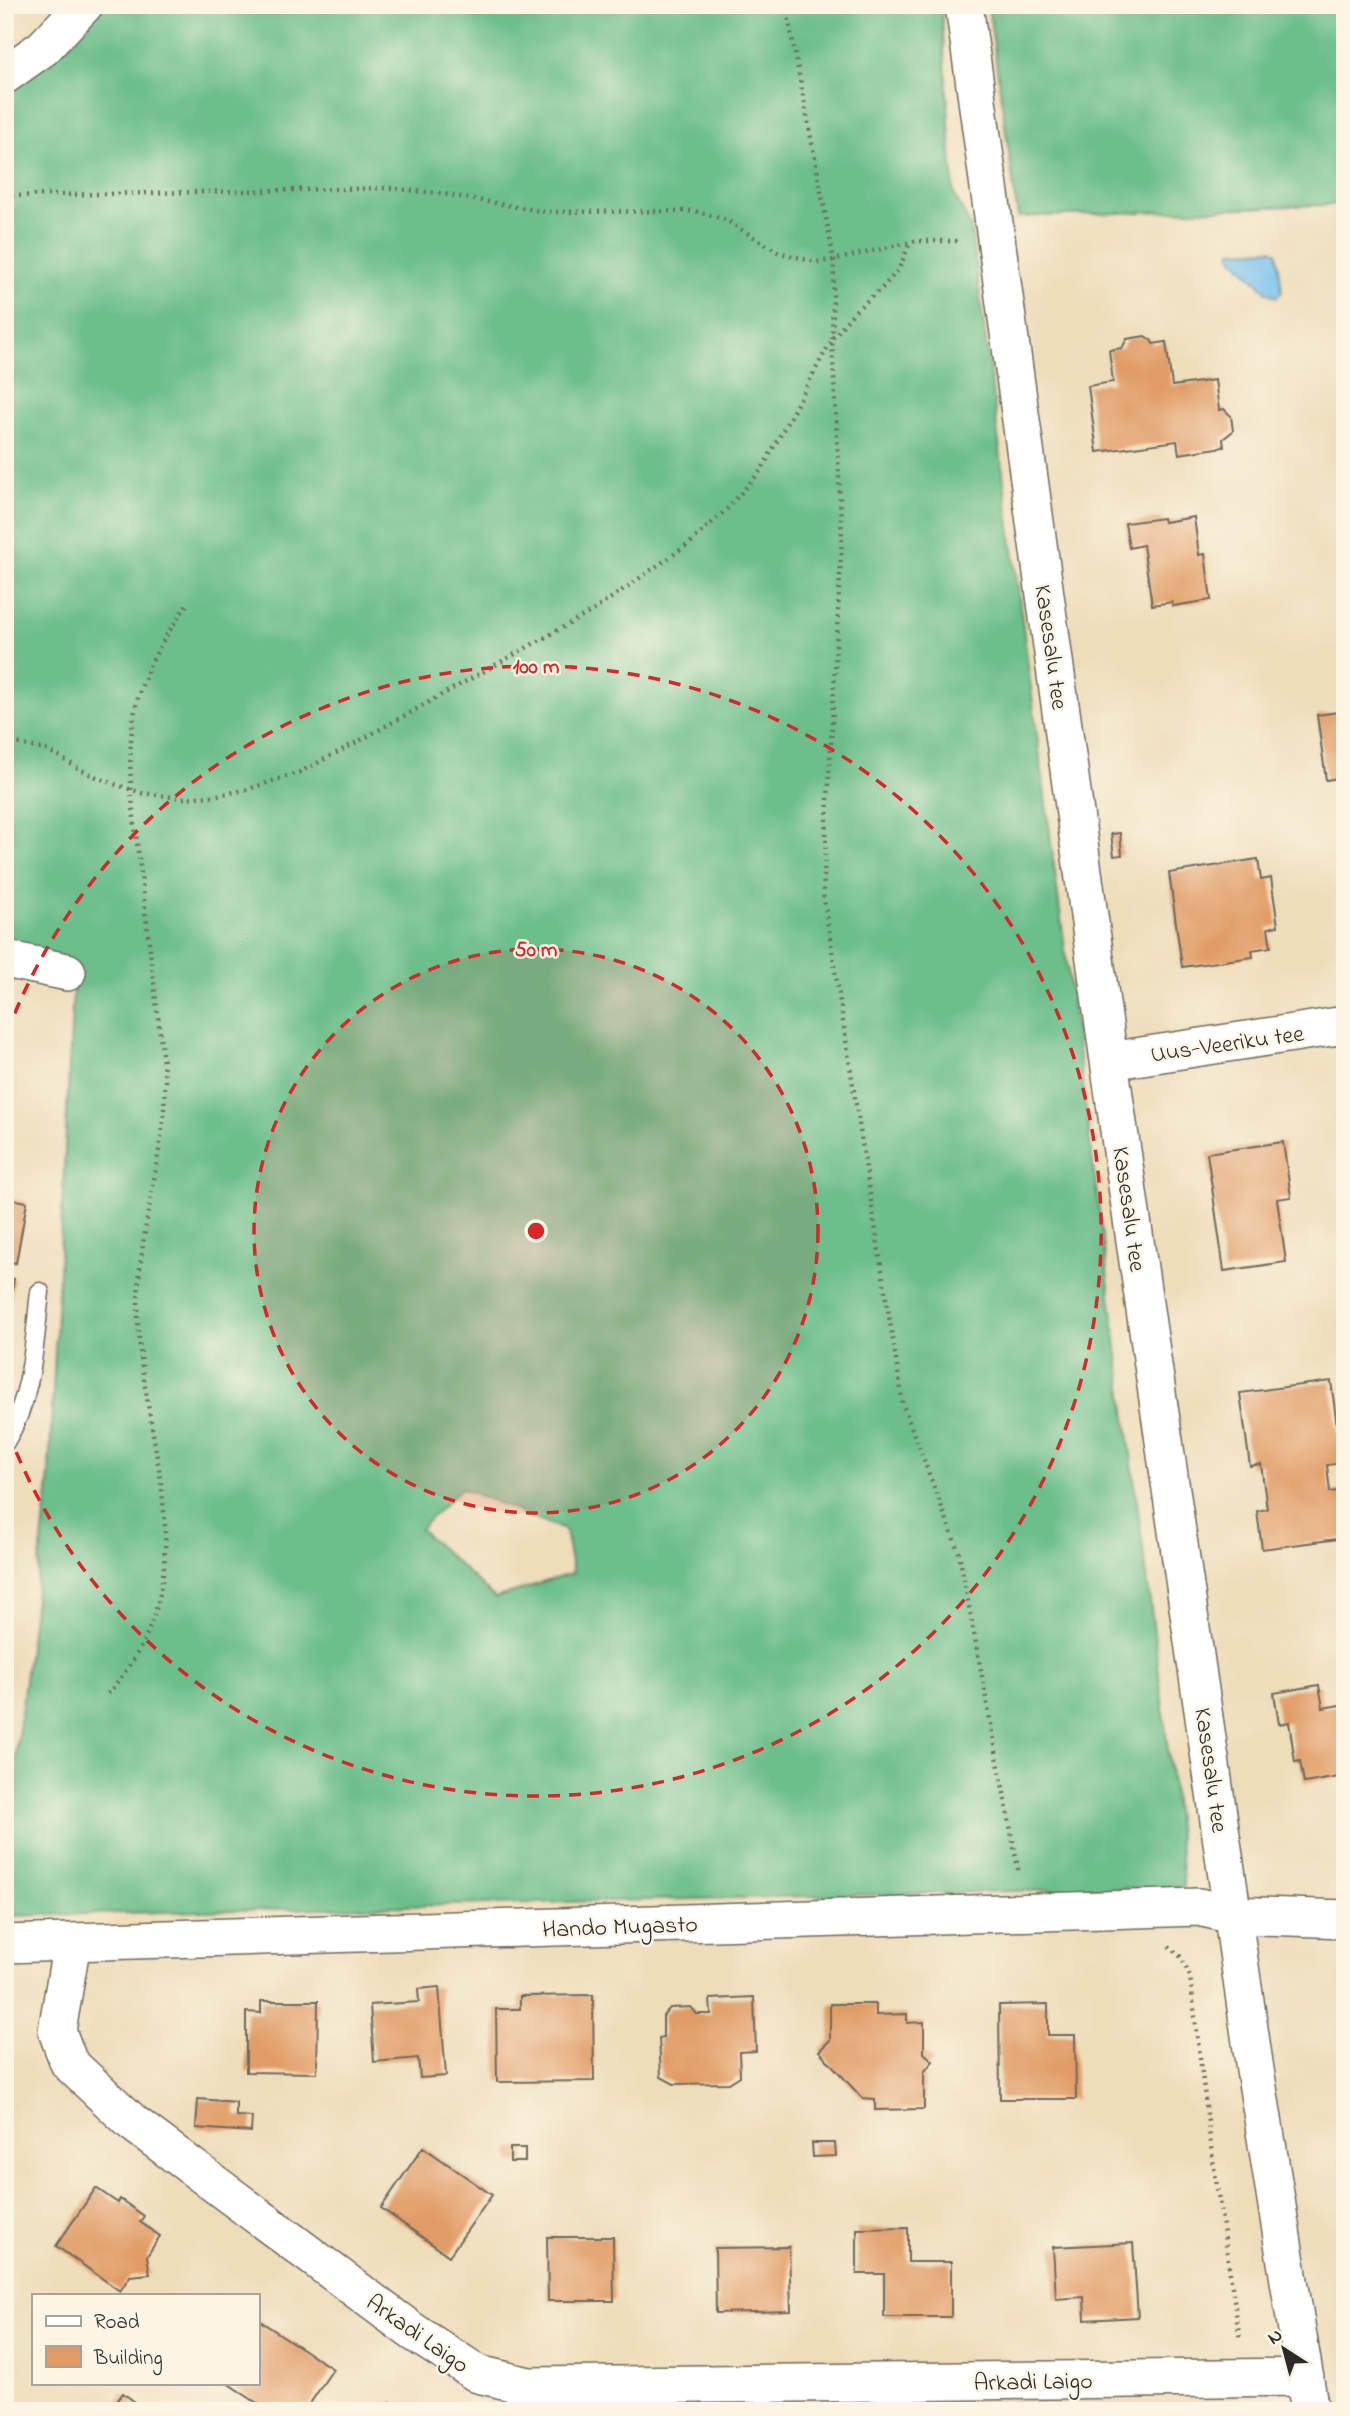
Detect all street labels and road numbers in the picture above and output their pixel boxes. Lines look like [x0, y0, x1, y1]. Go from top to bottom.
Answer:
street label: Kasesalu tee [1023, 583, 1076, 712]
street label: Uus-Veeriku tee [1148, 1017, 1306, 1074]
street label: Kasesalu tee [1101, 1145, 1154, 1274]
street label: Kasesalu tee [1183, 1706, 1236, 1835]
street label: Hando Mugasto [542, 1908, 698, 1949]
street label: Arkadi Laigo [358, 2287, 475, 2383]
street label: Arkadi Laigo [973, 2365, 1093, 2402]

